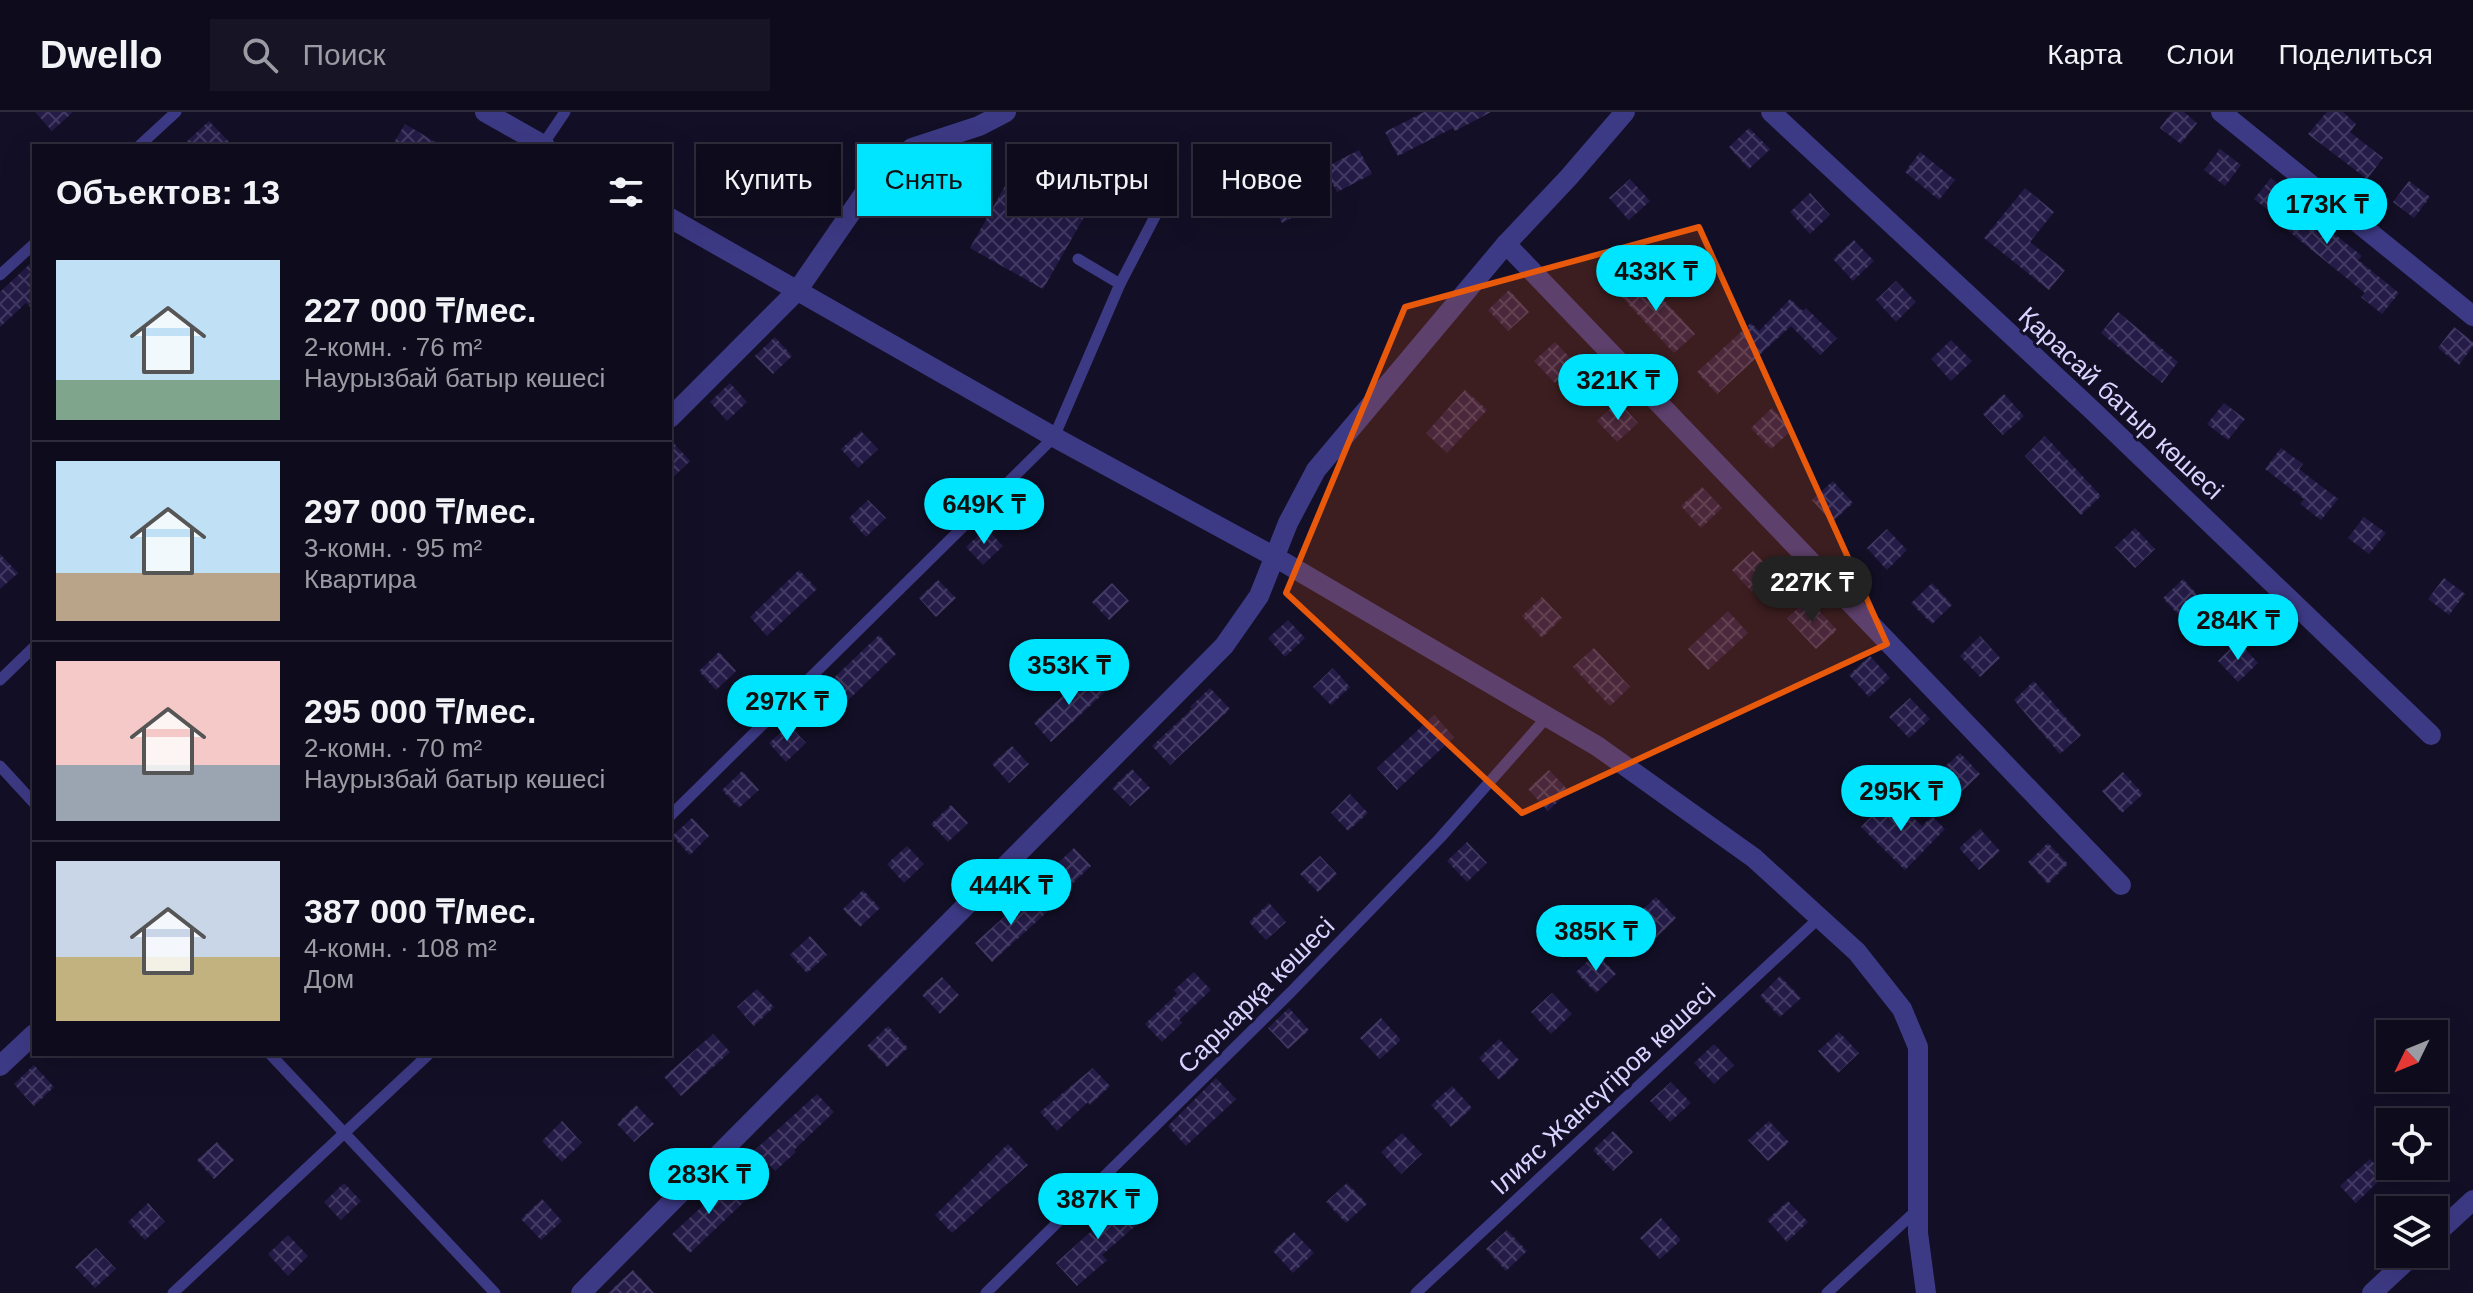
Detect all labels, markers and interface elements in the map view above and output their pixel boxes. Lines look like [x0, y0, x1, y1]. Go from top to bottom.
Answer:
search box [210, 19, 770, 91]
icon: search [238, 33, 282, 77]
text: Dwello [40, 34, 162, 76]
text: Поиск [302, 38, 386, 71]
text: Карта [2047, 39, 2122, 70]
text: Слои [2166, 39, 2234, 70]
text: Поделиться [2278, 39, 2433, 70]
chip: Купить [696, 144, 841, 216]
chip: Снять [857, 144, 991, 216]
chip: Фильтры [1007, 144, 1177, 216]
chip: Новое [1193, 144, 1330, 216]
icon: filters [604, 170, 648, 214]
text: Объектов: 13 [56, 173, 280, 211]
pin: 173K ₸ [2262, 178, 2392, 246]
text: 173K ₸ [2285, 189, 2369, 219]
pin: 433K ₸ [1591, 245, 1721, 313]
text: 433K ₸ [1614, 256, 1698, 286]
text: 227 000 ₸/мес. [304, 291, 536, 329]
icon: home [120, 292, 216, 388]
street label: Қарасай батыр көшесі [2013, 301, 2229, 505]
text: 2-комн. · 76 m² [304, 332, 482, 362]
pin: 321K ₸ [1553, 354, 1683, 422]
text: Наурызбай батыр көшесі [304, 363, 605, 393]
text: 321K ₸ [1576, 365, 1660, 395]
pin: 649K ₸ [919, 478, 1049, 546]
text: 649K ₸ [942, 489, 1026, 519]
text: 297 000 ₸/мес. [304, 492, 536, 530]
icon: home [120, 493, 216, 589]
text: 3-комн. · 95 m² [304, 533, 482, 563]
pin: 227K ₸ [1747, 556, 1877, 624]
text: Квартира [304, 564, 416, 594]
text: 227K ₸ [1770, 567, 1854, 597]
pin: 284K ₸ [2173, 594, 2303, 662]
text: 284K ₸ [2196, 605, 2280, 635]
pin: 353K ₸ [1004, 639, 1134, 707]
text: 353K ₸ [1027, 650, 1111, 680]
pin: 297K ₸ [722, 675, 852, 743]
text: 297K ₸ [745, 686, 829, 716]
text: 295 000 ₸/мес. [304, 692, 536, 730]
icon: home [120, 693, 216, 789]
text: 2-комн. · 70 m² [304, 733, 482, 763]
text: Наурызбай батыр көшесі [304, 764, 605, 794]
pin: 295K ₸ [1836, 765, 1966, 833]
text: 295K ₸ [1859, 776, 1943, 806]
pin: 444K ₸ [946, 859, 1076, 927]
text: 444K ₸ [969, 870, 1053, 900]
text: 387 000 ₸/мес. [304, 892, 536, 930]
icon: home [120, 893, 216, 989]
pin: 385K ₸ [1531, 905, 1661, 973]
street label: Сарыарқа көшесі [1172, 911, 1340, 1079]
text: 385K ₸ [1554, 916, 1638, 946]
text: 4-комн. · 108 m² [304, 933, 497, 963]
text: Дом [304, 964, 354, 994]
street label: Ілияс Жансүгіров көшесі [1485, 977, 1721, 1201]
north arrow [2376, 1020, 2448, 1092]
map controls [2376, 1020, 2448, 1268]
button: locate [2376, 1108, 2448, 1180]
pin: 283K ₸ [644, 1148, 774, 1216]
text: 283K ₸ [667, 1159, 751, 1189]
pin: 387K ₸ [1033, 1173, 1163, 1241]
text: 387K ₸ [1056, 1184, 1140, 1214]
button: layers [2376, 1196, 2448, 1268]

